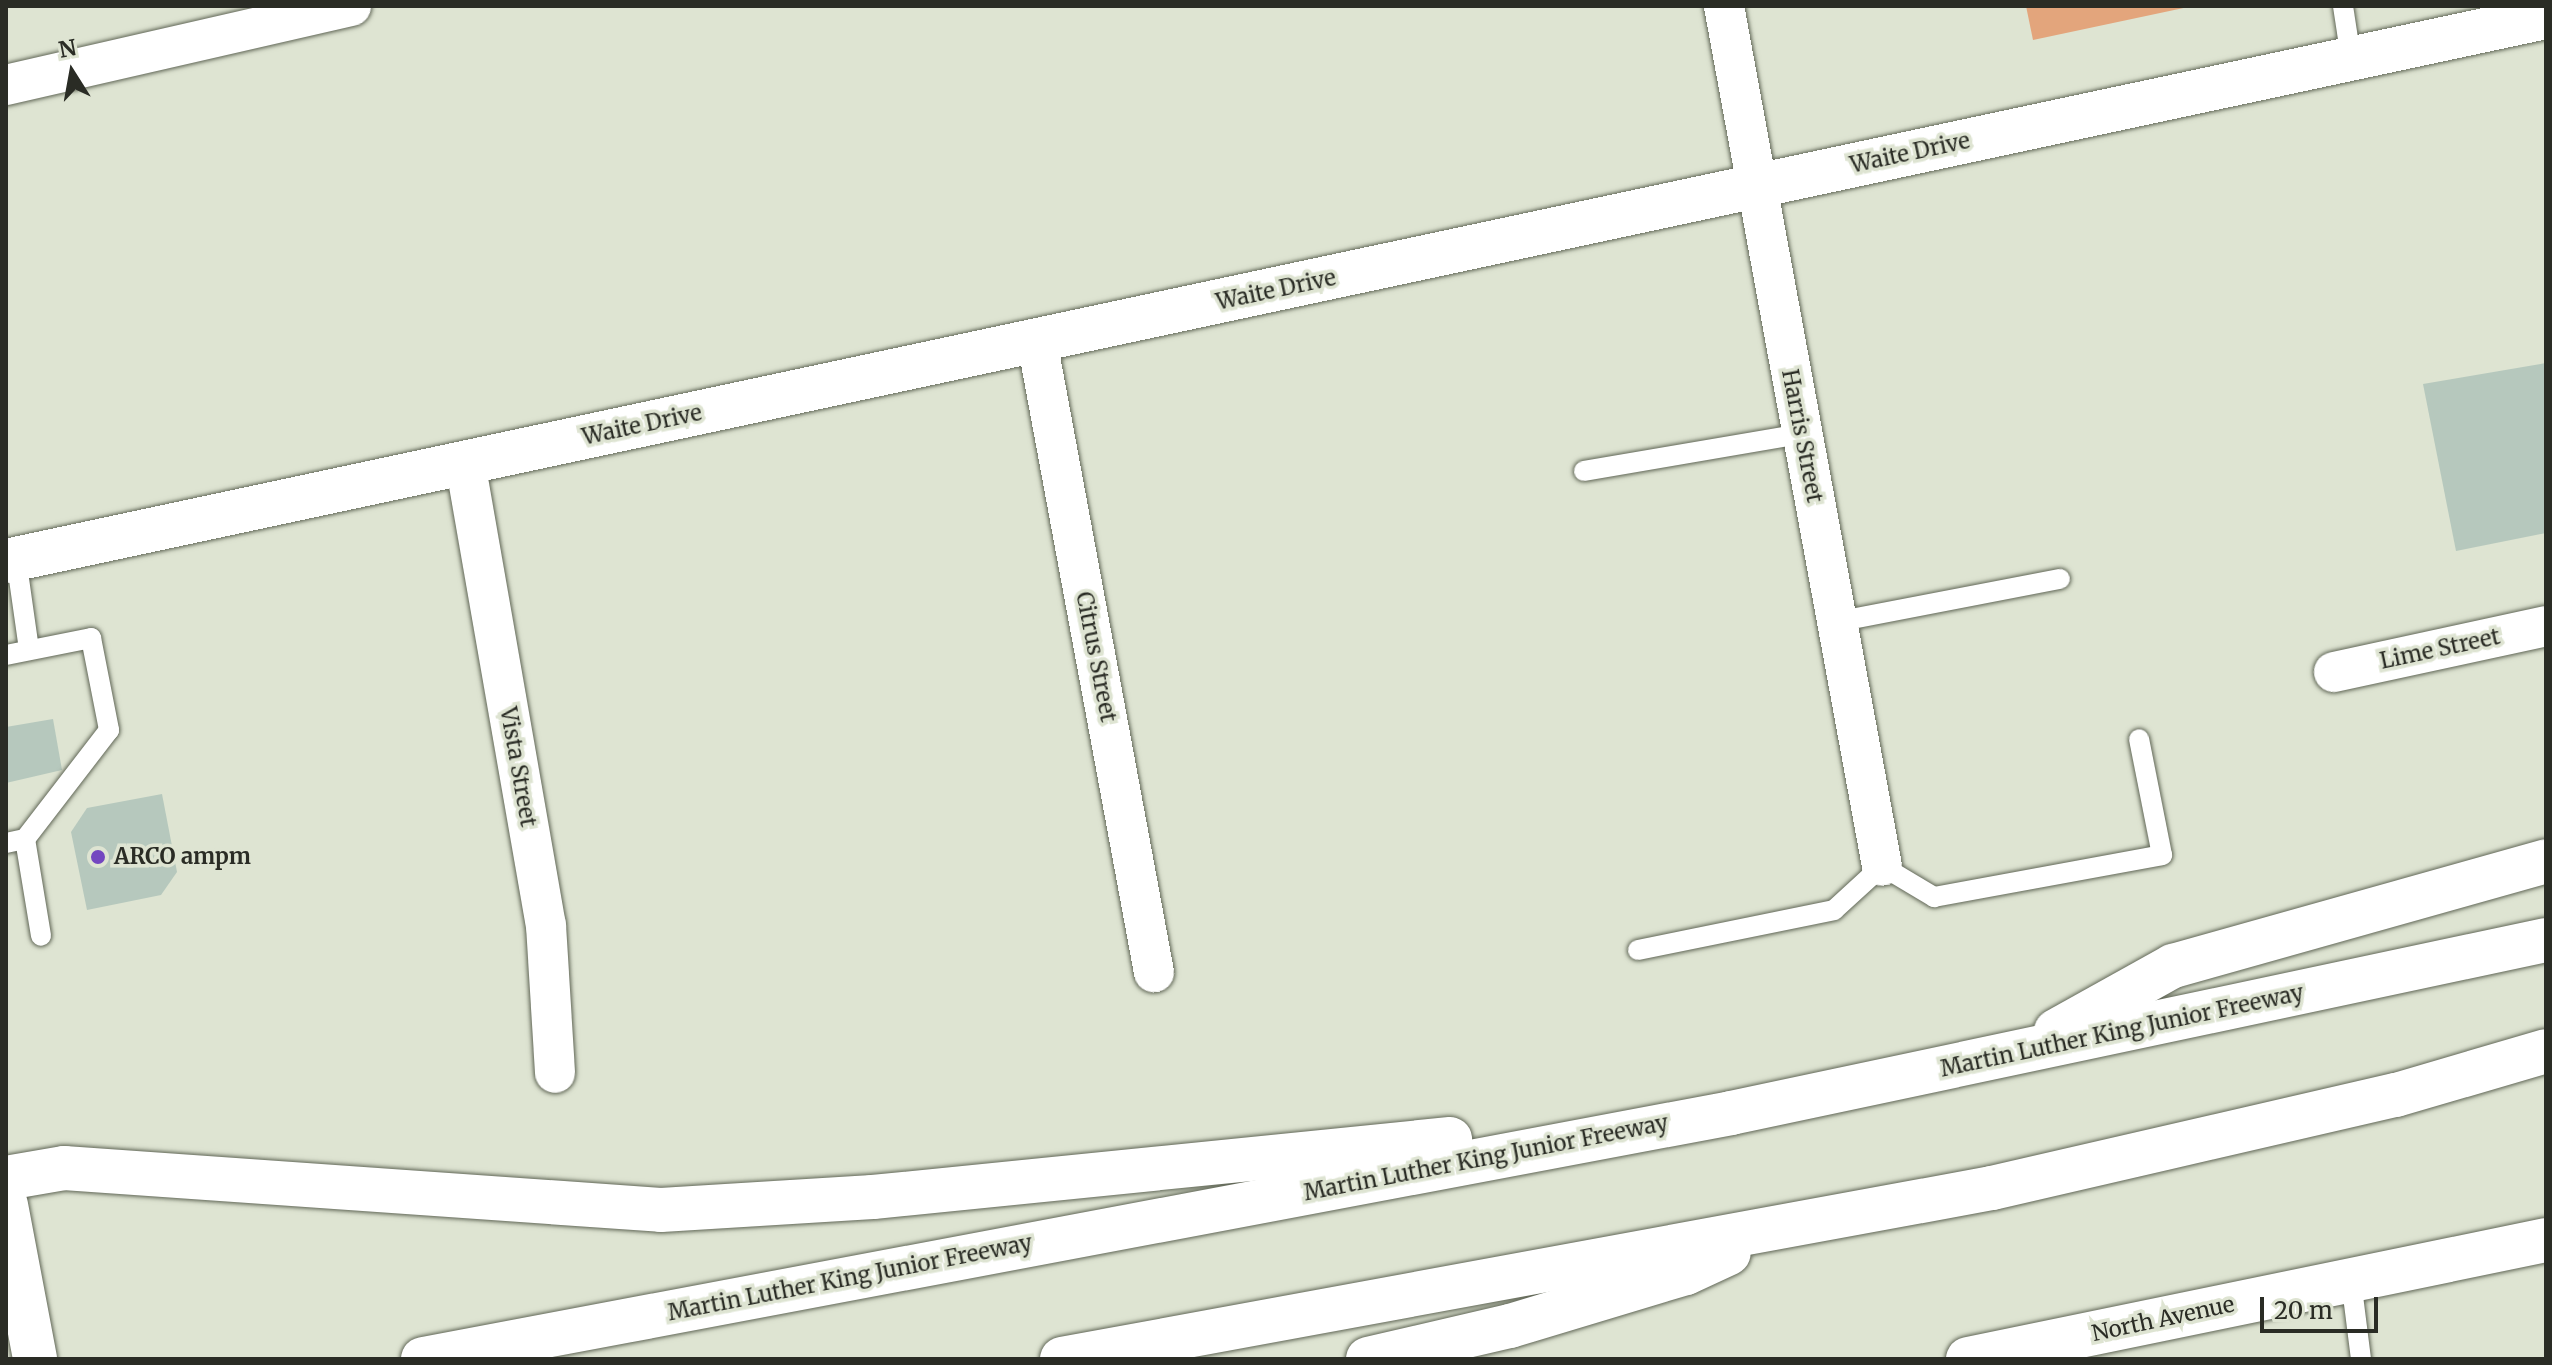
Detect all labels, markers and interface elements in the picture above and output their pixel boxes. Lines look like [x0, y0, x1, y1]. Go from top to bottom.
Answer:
north arrow [32, 32, 112, 112]
text: N [56, 33, 79, 64]
street label: Waite Drive [1848, 127, 1972, 179]
street label: Waite Drive [1214, 264, 1338, 316]
street label: Harris Street [1776, 367, 1828, 505]
street label: Waite Drive [580, 399, 704, 451]
street label: Citrus Street [1070, 590, 1122, 724]
street label: Lime Street [2378, 623, 2502, 675]
street label: Vista Street [494, 705, 542, 829]
place label: ARCO ampm [114, 844, 251, 870]
marker: ARCO ampm [89, 848, 107, 866]
street label: Martin Luther King Junior Freeway [1938, 980, 2306, 1082]
street label: Martin Luther King Junior Freeway [1302, 1110, 1670, 1206]
street label: Martin Luther King Junior Freeway [666, 1230, 1034, 1326]
scale bar [2264, 1281, 2382, 1331]
street label: North Avenue [2089, 1291, 2237, 1347]
text: 20 m [2274, 1295, 2333, 1326]

